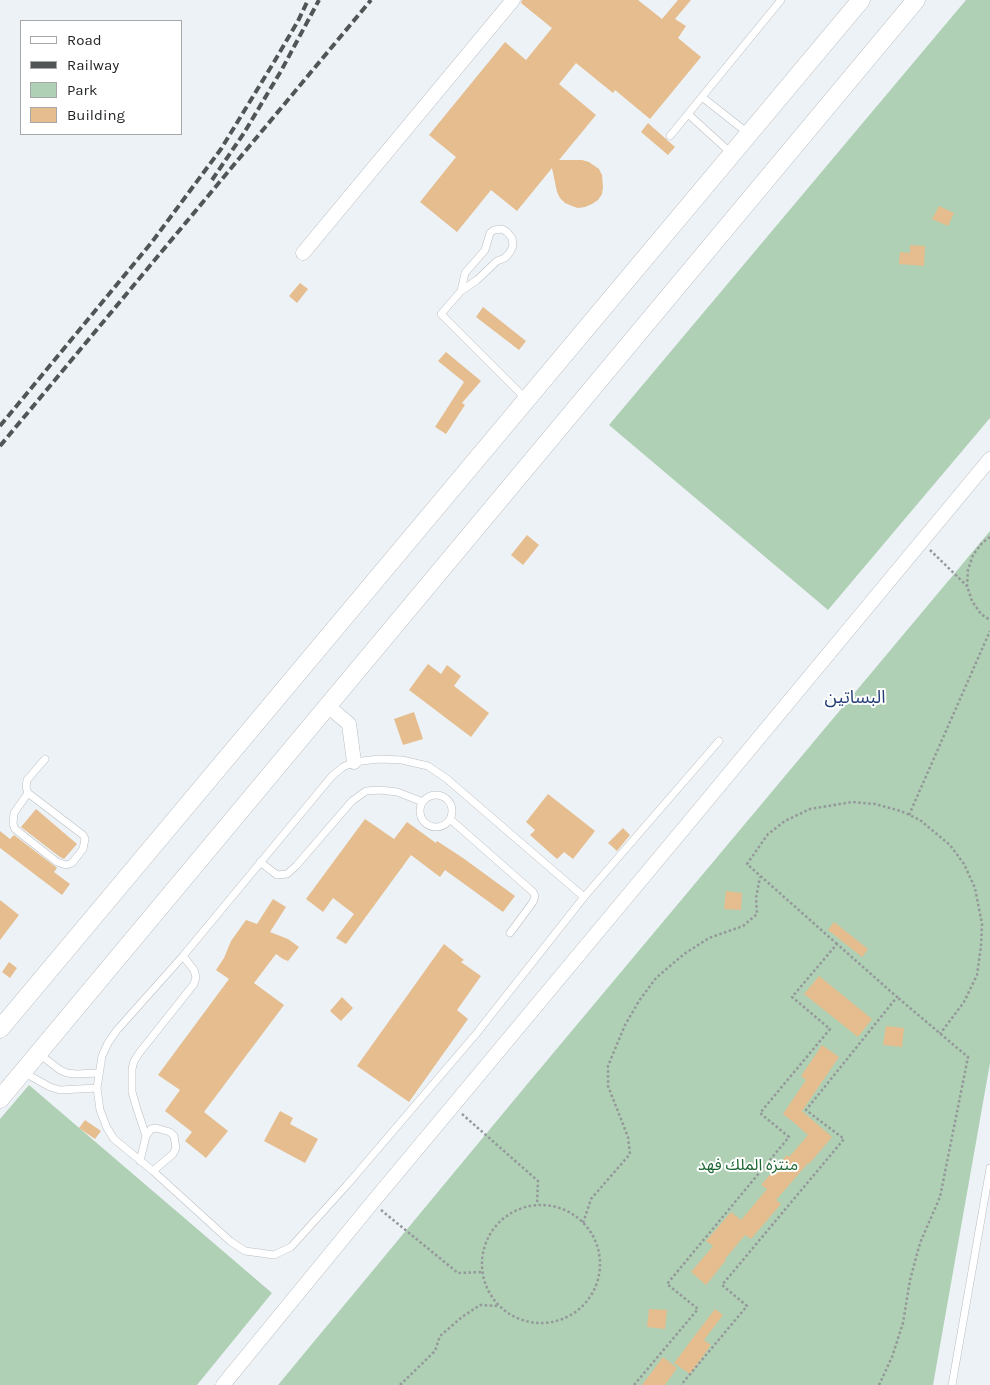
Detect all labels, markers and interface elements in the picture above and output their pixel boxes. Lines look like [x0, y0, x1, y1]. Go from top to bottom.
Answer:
legend [20, 20, 182, 135]
text: Road [67, 31, 102, 49]
text: Railway [67, 56, 119, 74]
text: Park [67, 81, 97, 99]
text: Building [67, 106, 125, 124]
district label: البساتين [825, 687, 885, 709]
park label: منتزه الملك فهد [698, 1155, 798, 1175]

